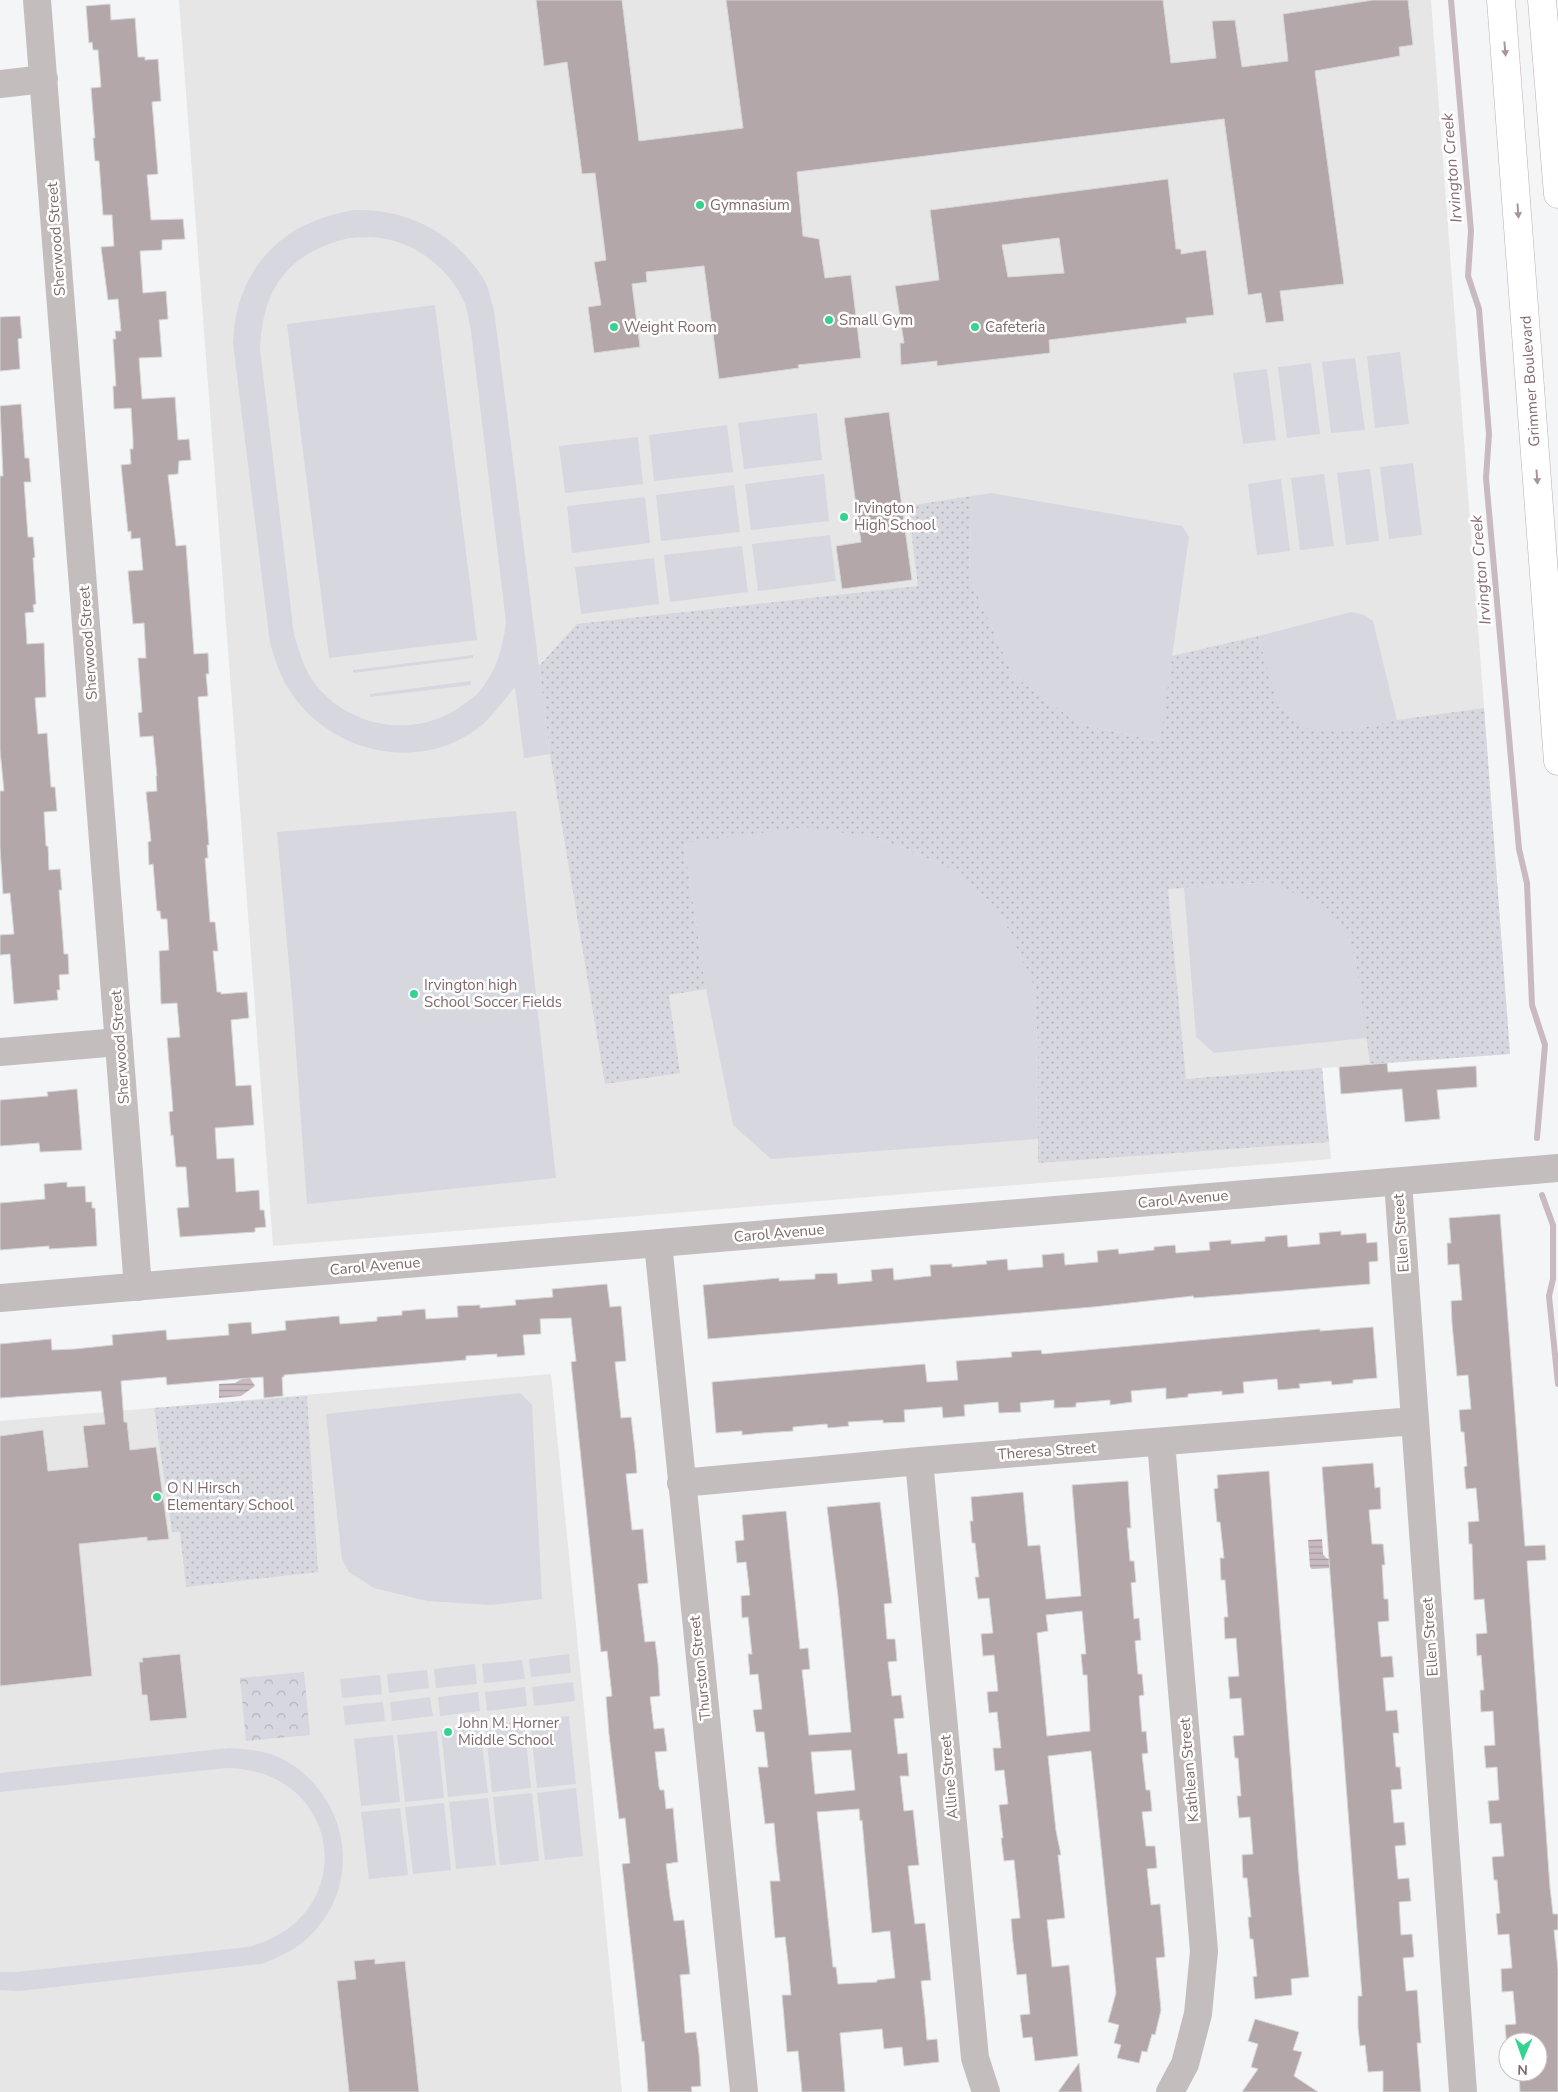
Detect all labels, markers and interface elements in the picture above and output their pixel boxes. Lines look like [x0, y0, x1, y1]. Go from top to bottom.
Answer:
one-way arrow [1501, 41, 1509, 57]
water label: Irvington Creek [1436, 111, 1468, 224]
street label: Sherwood Street [42, 181, 70, 297]
place label: Gymnasium [710, 195, 790, 215]
marker: Gymnasium [694, 199, 706, 211]
one-way arrow [1514, 203, 1522, 219]
place label: Small Gym [839, 310, 913, 330]
marker: Small Gym [823, 314, 835, 326]
street label: Grimmer Boulevard [1515, 315, 1545, 447]
place label: Weight Room [624, 317, 717, 337]
place label: Cafeteria [985, 317, 1046, 337]
marker: Weight Room [608, 321, 620, 333]
marker: Cafeteria [969, 321, 981, 333]
one-way arrow [1534, 470, 1542, 486]
place label: Irvington High School [854, 498, 936, 535]
marker: Irvington High School [838, 511, 850, 523]
water label: Irvington Creek [1465, 513, 1497, 626]
street label: Sherwood Street [74, 585, 102, 701]
place label: Irvington high School Soccer Fields [424, 975, 562, 1012]
marker: Irvington high School Soccer Fields [408, 988, 420, 1000]
street label: Sherwood Street [106, 989, 134, 1105]
street label: Carol Avenue [1137, 1185, 1229, 1213]
street label: Ellen Street [1388, 1192, 1414, 1273]
street label: Carol Avenue [733, 1219, 825, 1247]
street label: Carol Avenue [329, 1252, 421, 1280]
street label: Theresa Street [997, 1438, 1098, 1464]
place label: O N Hirsch Elementary School [167, 1478, 294, 1515]
marker: O N Hirsch Elementary School [151, 1491, 163, 1503]
street label: Ellen Street [1417, 1596, 1443, 1677]
street label: Thurston Street [684, 1614, 715, 1721]
place label: John M. Horner Middle School [457, 1713, 560, 1750]
street label: Kathlean Street [1174, 1716, 1204, 1823]
marker: John M. Horner Middle School [442, 1726, 454, 1738]
street label: Alline Street [935, 1733, 963, 1820]
north arrow [1498, 2032, 1548, 2082]
text: N [1517, 2060, 1528, 2079]

